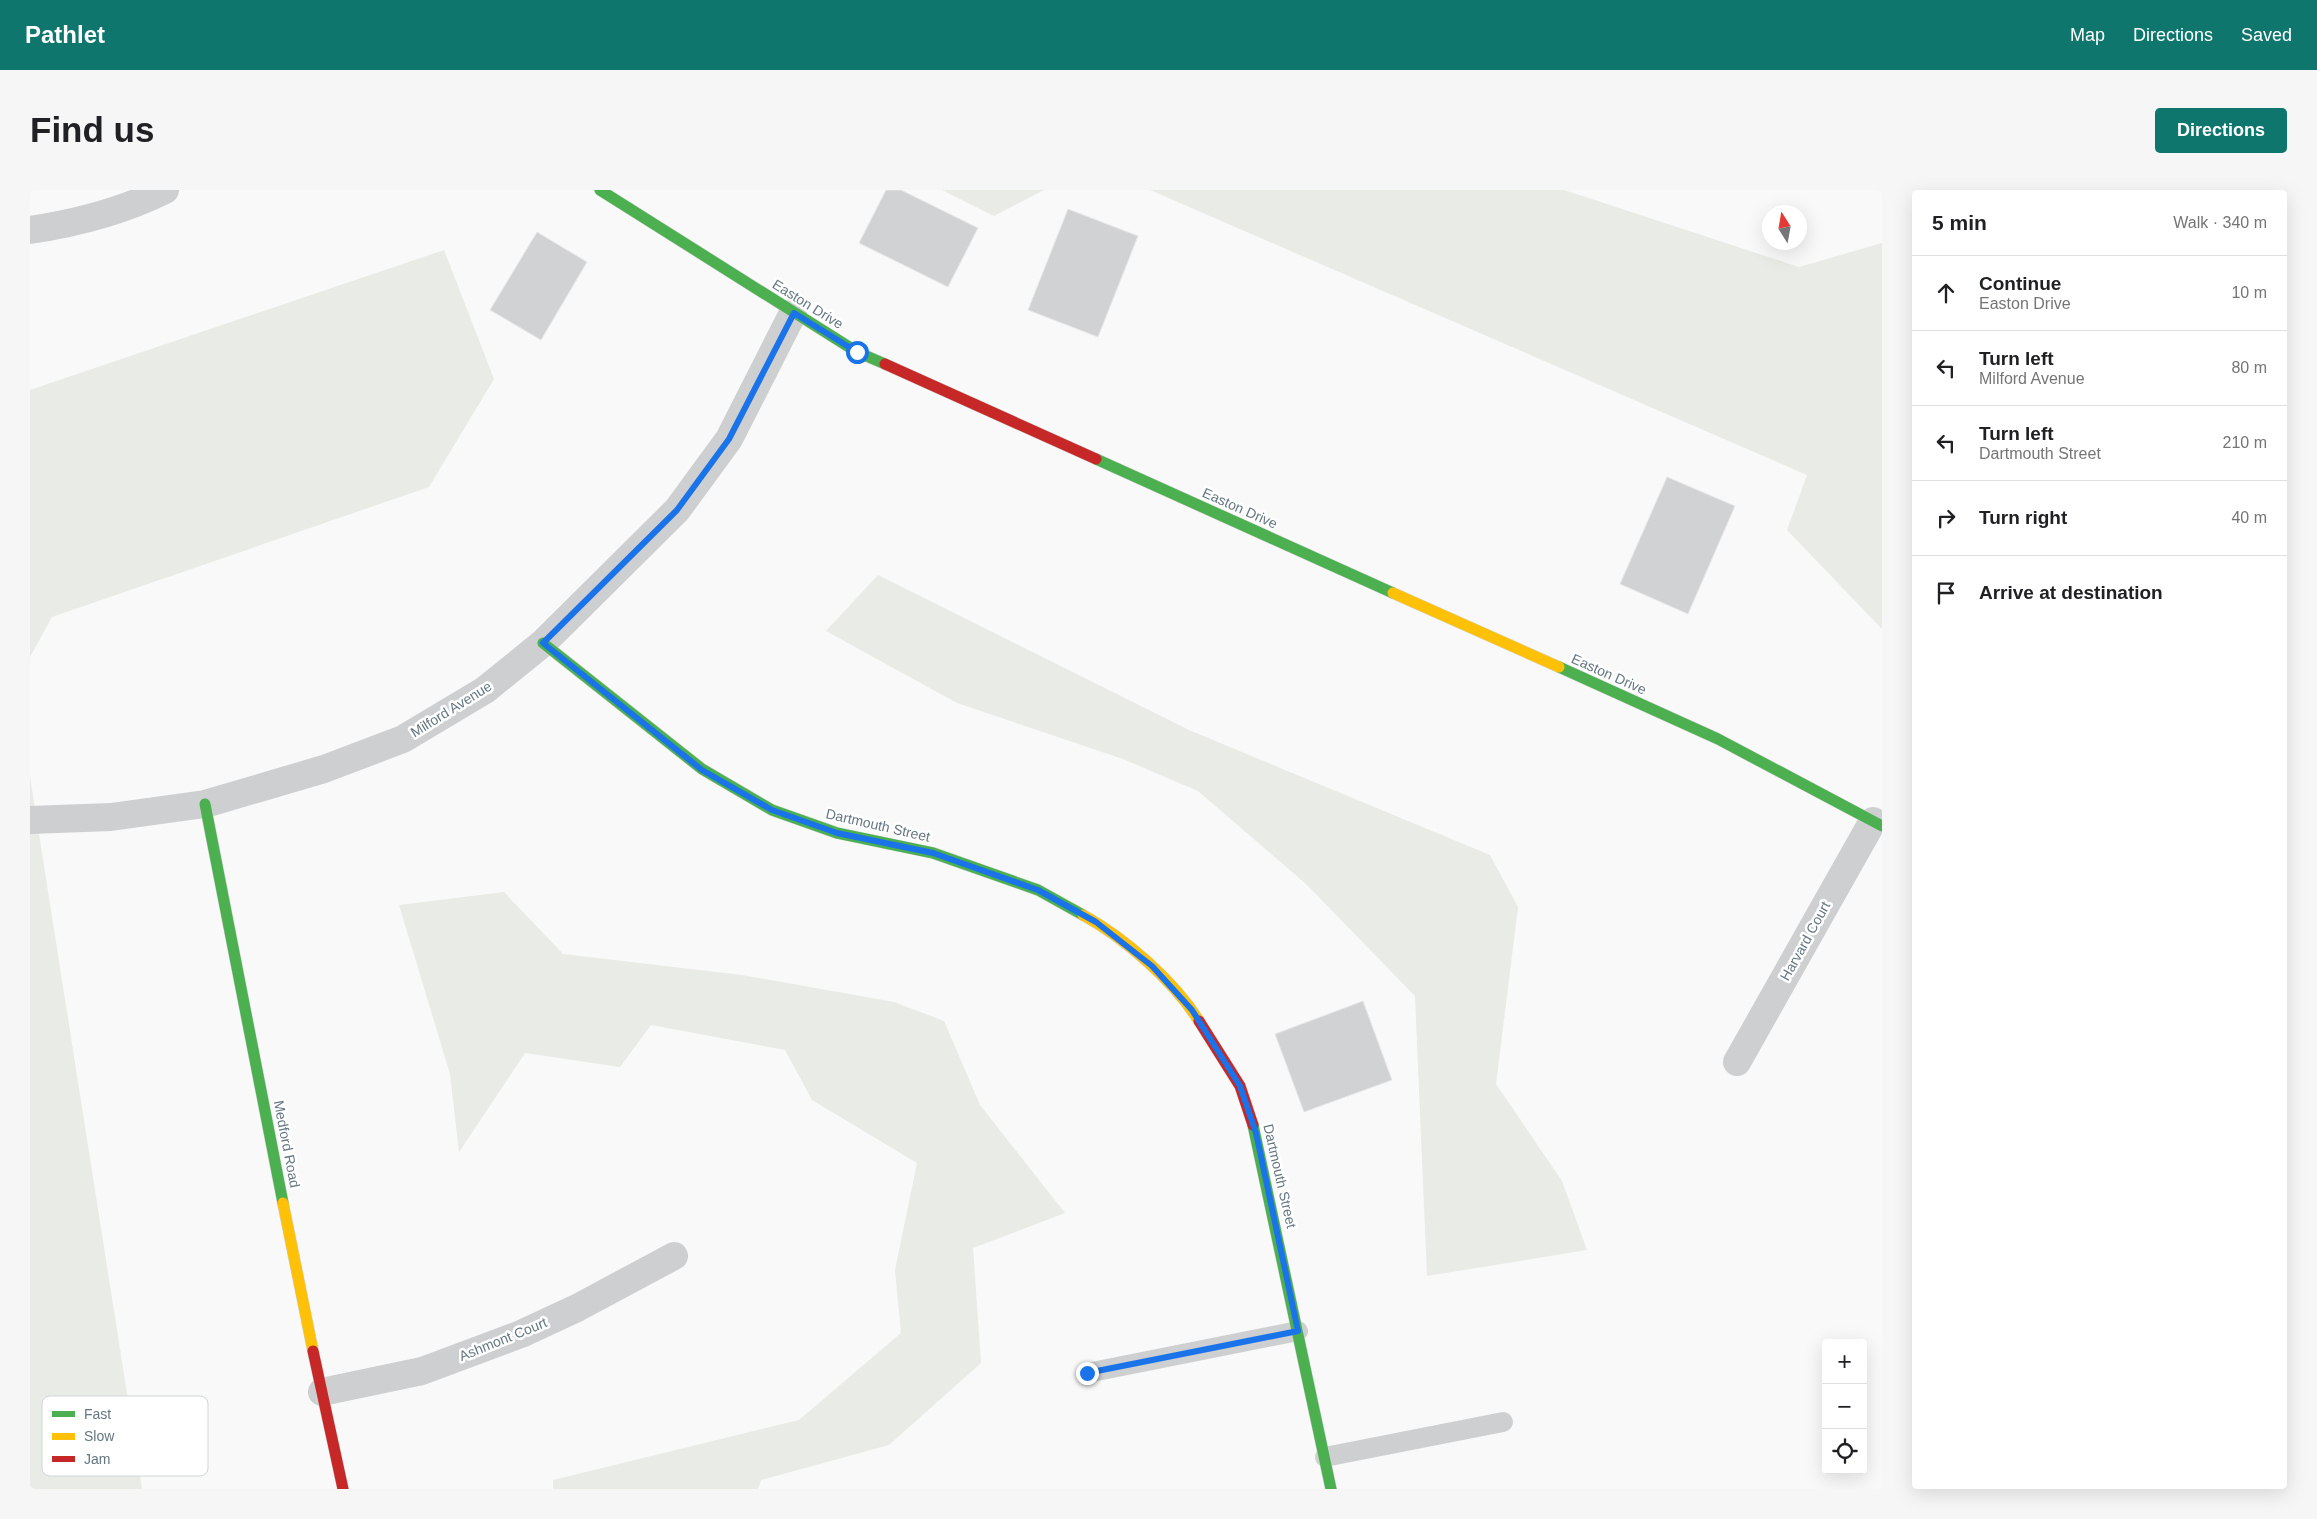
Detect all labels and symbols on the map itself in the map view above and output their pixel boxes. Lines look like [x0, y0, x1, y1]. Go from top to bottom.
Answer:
north arrow [1762, 205, 1807, 250]
street label: Easton Drive [770, 276, 846, 332]
route start [846, 341, 869, 364]
street label: Easton Drive [1200, 484, 1280, 532]
street label: Easton Drive [1569, 650, 1649, 698]
street label: Milford Avenue [408, 678, 495, 740]
street label: Dartmouth Street [824, 805, 932, 845]
street label: Harvard Court [1777, 899, 1833, 983]
street label: Medford Road [271, 1099, 303, 1189]
street label: Dartmouth Street [1260, 1122, 1300, 1230]
street label: Ashmont Court [457, 1314, 549, 1364]
route end [1076, 1362, 1099, 1385]
legend [42, 1396, 208, 1476]
text: Fast [84, 1406, 111, 1422]
text: Slow [84, 1428, 115, 1444]
text: Jam [84, 1451, 110, 1467]

